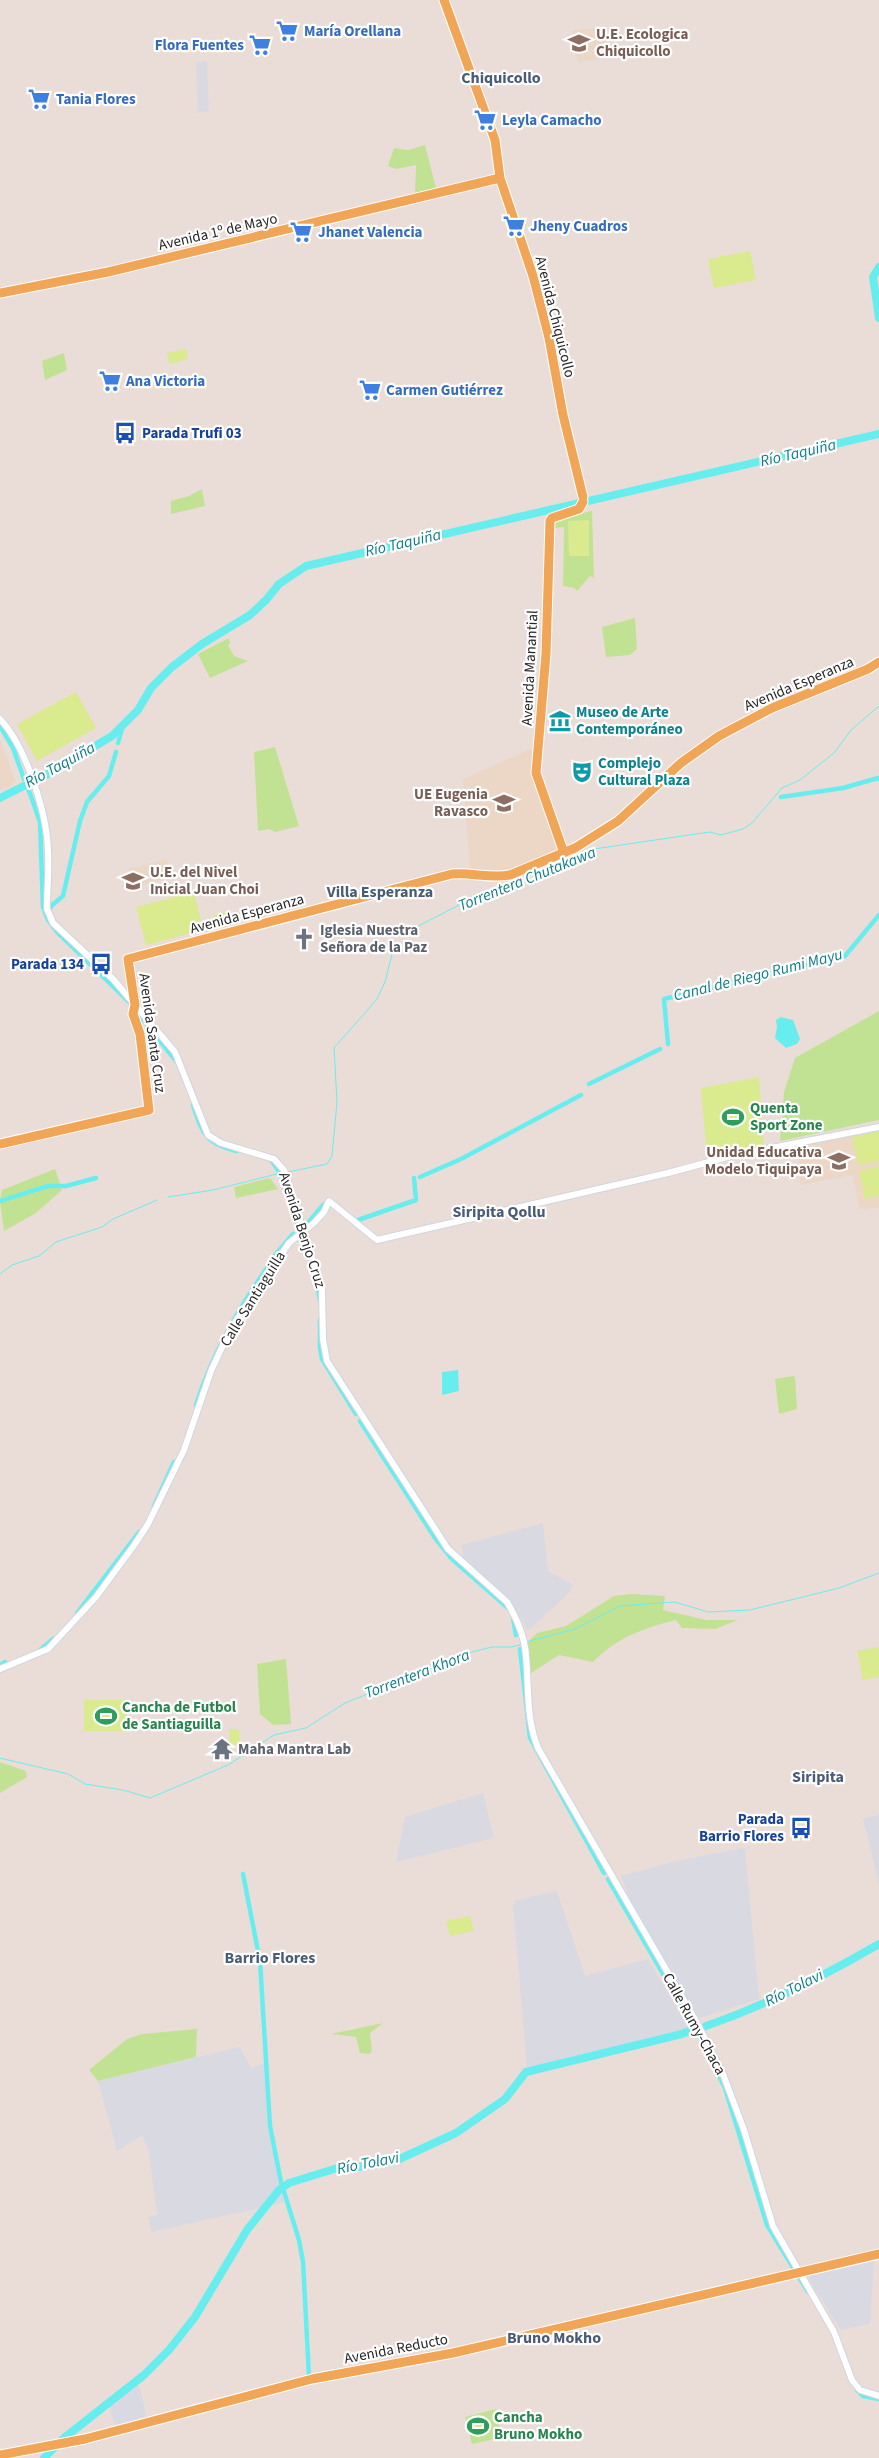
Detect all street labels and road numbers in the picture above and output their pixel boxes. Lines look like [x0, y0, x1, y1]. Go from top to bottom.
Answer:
street label: Avenida 1º de Mayo [156, 208, 280, 256]
street label: Avenida Chiquicollo [530, 254, 580, 380]
street label: Avenida Manantial [516, 609, 544, 726]
street label: Avenida Esperanza [741, 651, 857, 717]
street label: Avenida Esperanza [188, 889, 306, 939]
street label: Avenida Santa Cruz [133, 972, 171, 1094]
street label: Avenida Benjo Cruz [273, 1169, 331, 1291]
street label: Calle Santiaguilla [215, 1247, 291, 1351]
street label: Calle Rumy-Chaca [657, 1969, 731, 2079]
street label: Avenida Reducto [342, 2329, 450, 2369]

